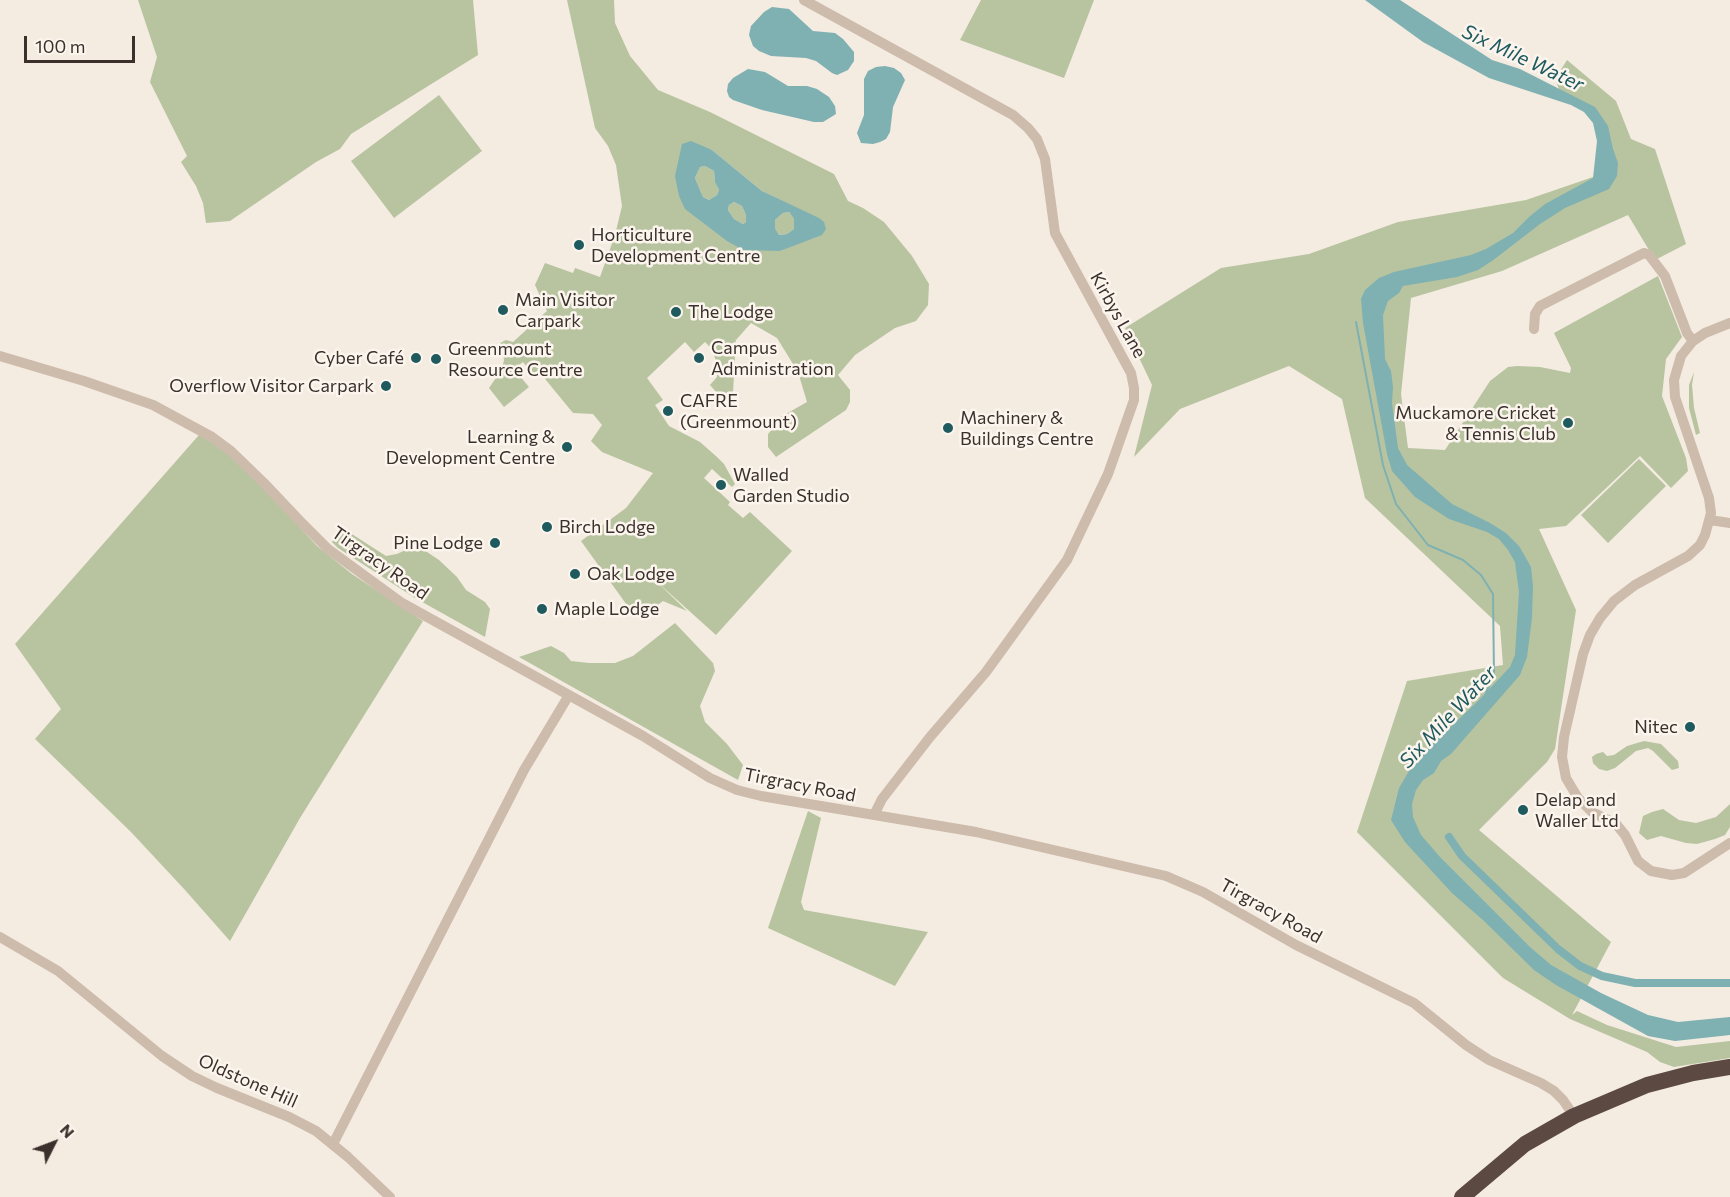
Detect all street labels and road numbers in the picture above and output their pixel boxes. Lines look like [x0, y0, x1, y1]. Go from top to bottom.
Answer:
street label: Kirbys Lane [1086, 268, 1150, 362]
street label: Tirgracy Road [327, 522, 433, 604]
street label: Tirgracy Road [742, 764, 858, 806]
street label: Tirgracy Road [1216, 874, 1326, 948]
street label: Oldstone Hill [195, 1050, 301, 1112]

